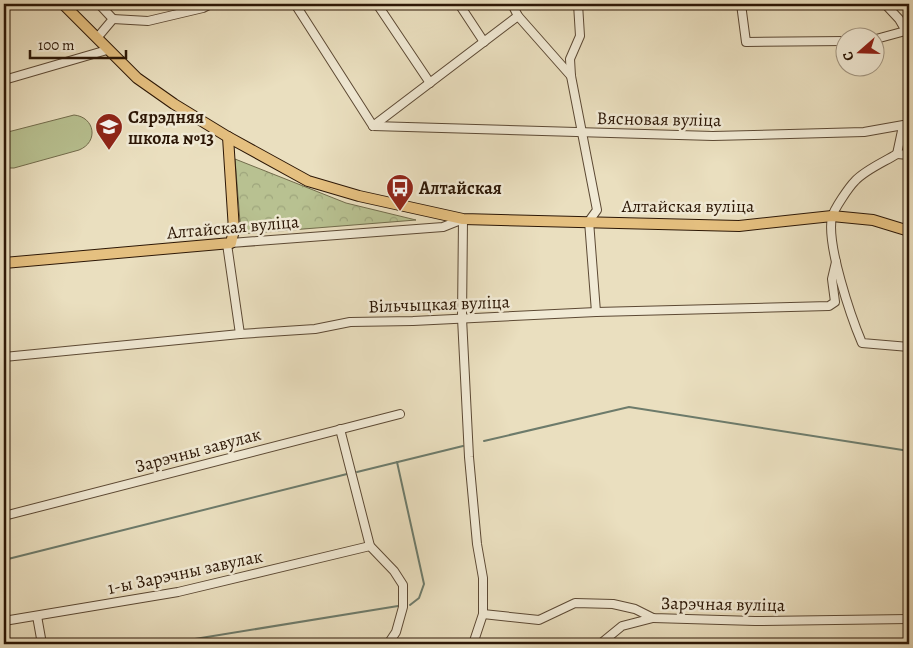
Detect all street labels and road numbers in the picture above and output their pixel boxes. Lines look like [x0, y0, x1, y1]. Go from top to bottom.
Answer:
street label: Вясновая вуліца [596, 106, 722, 132]
street label: Алтайская вуліца [621, 194, 755, 218]
street label: Алтайская вуліца [165, 209, 301, 245]
street label: Вільчыцкая вуліца [368, 290, 511, 318]
street label: Зарэчны завулак [132, 422, 264, 478]
street label: 1-ы Зарэчны завулак [105, 544, 265, 600]
street label: Зарэчная вуліца [661, 591, 786, 617]

